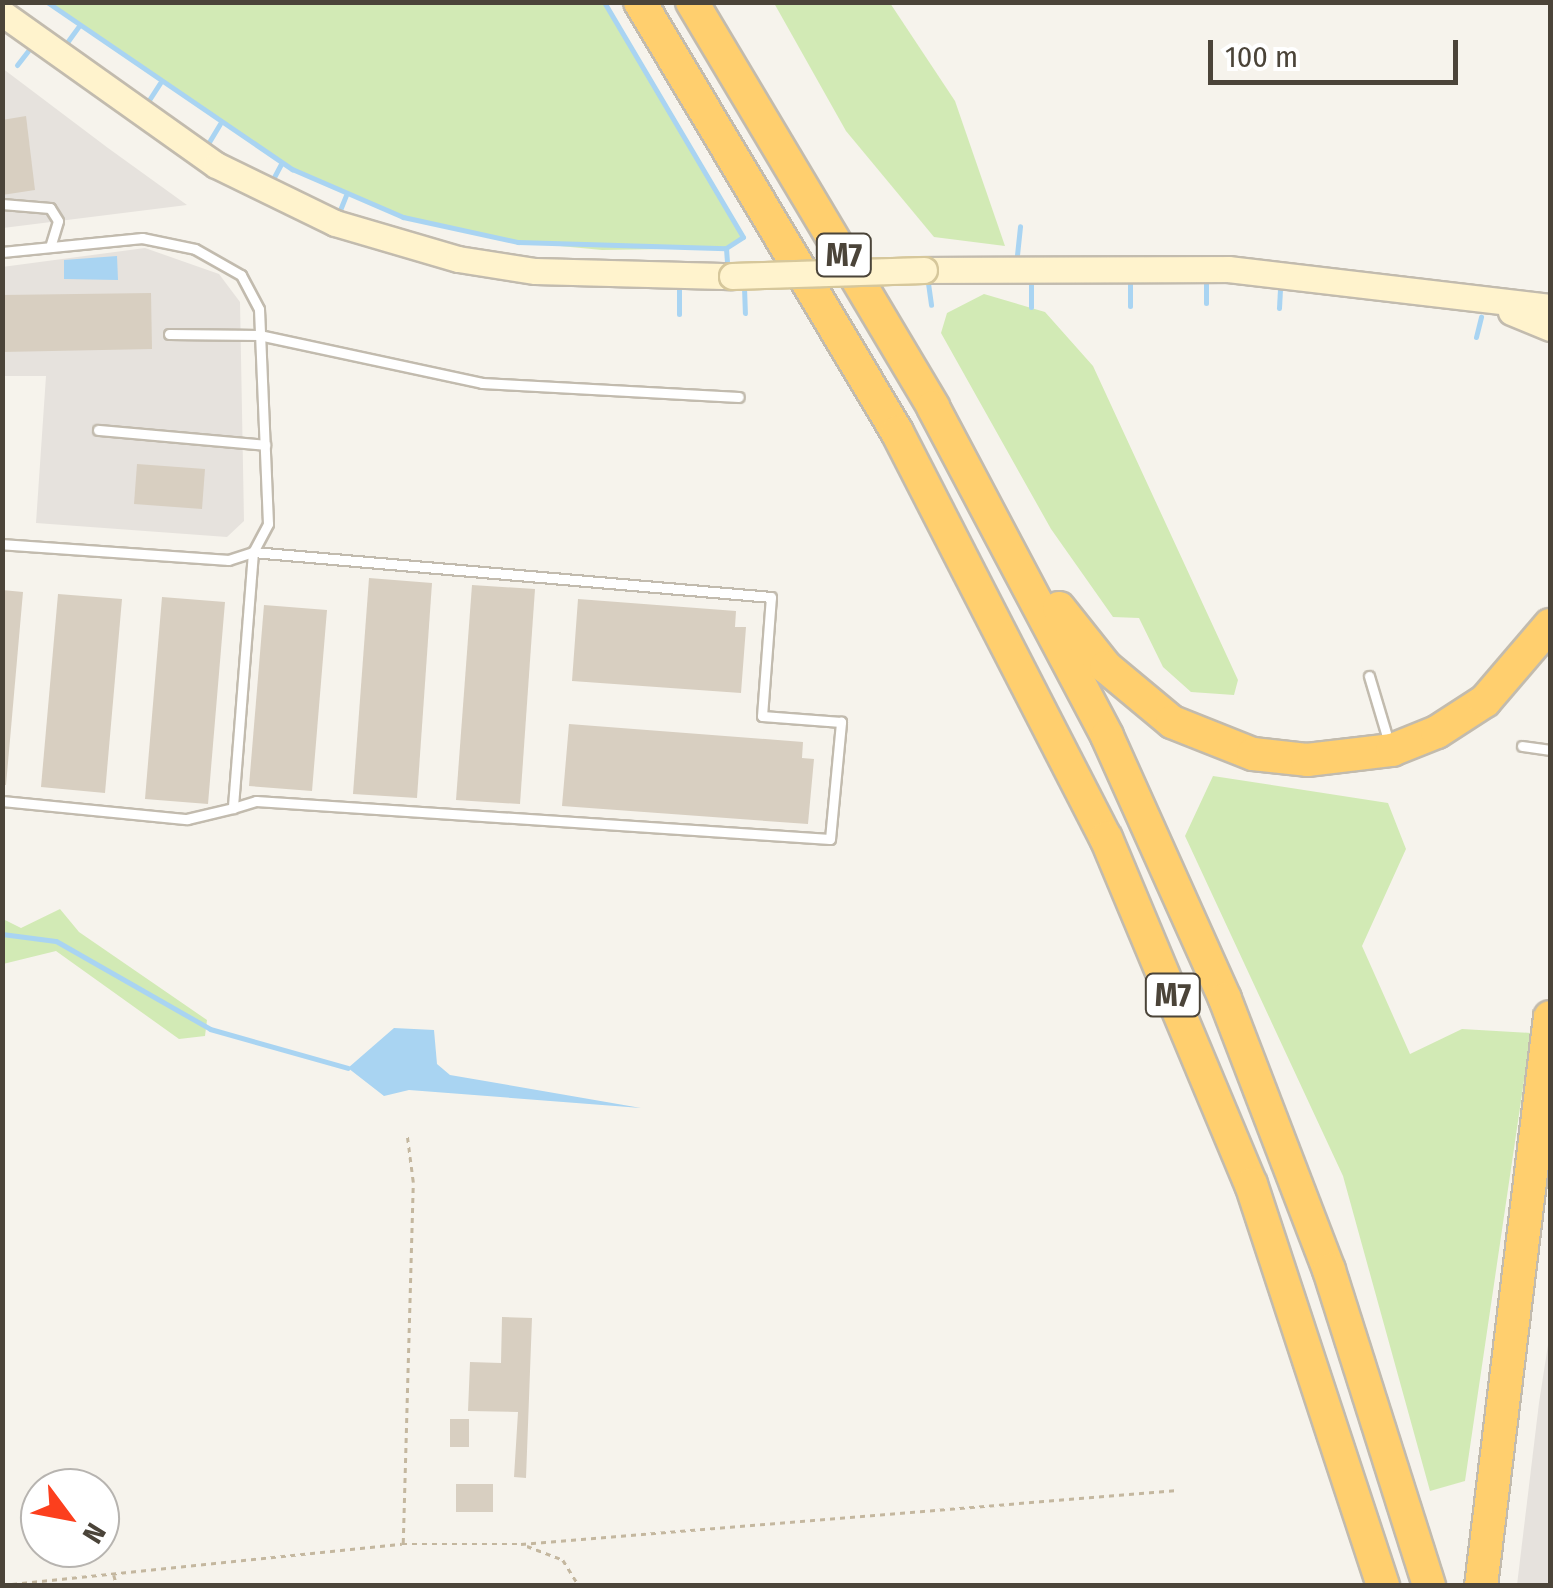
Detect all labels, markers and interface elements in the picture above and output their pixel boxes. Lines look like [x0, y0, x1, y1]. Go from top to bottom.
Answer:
scale bar [1213, 20, 1463, 82]
text: 100 m [1225, 39, 1298, 75]
road number: M7 [814, 228, 874, 282]
road number: M7 [1143, 968, 1203, 1022]
north arrow [20, 1468, 120, 1568]
text: N [76, 1517, 113, 1549]

